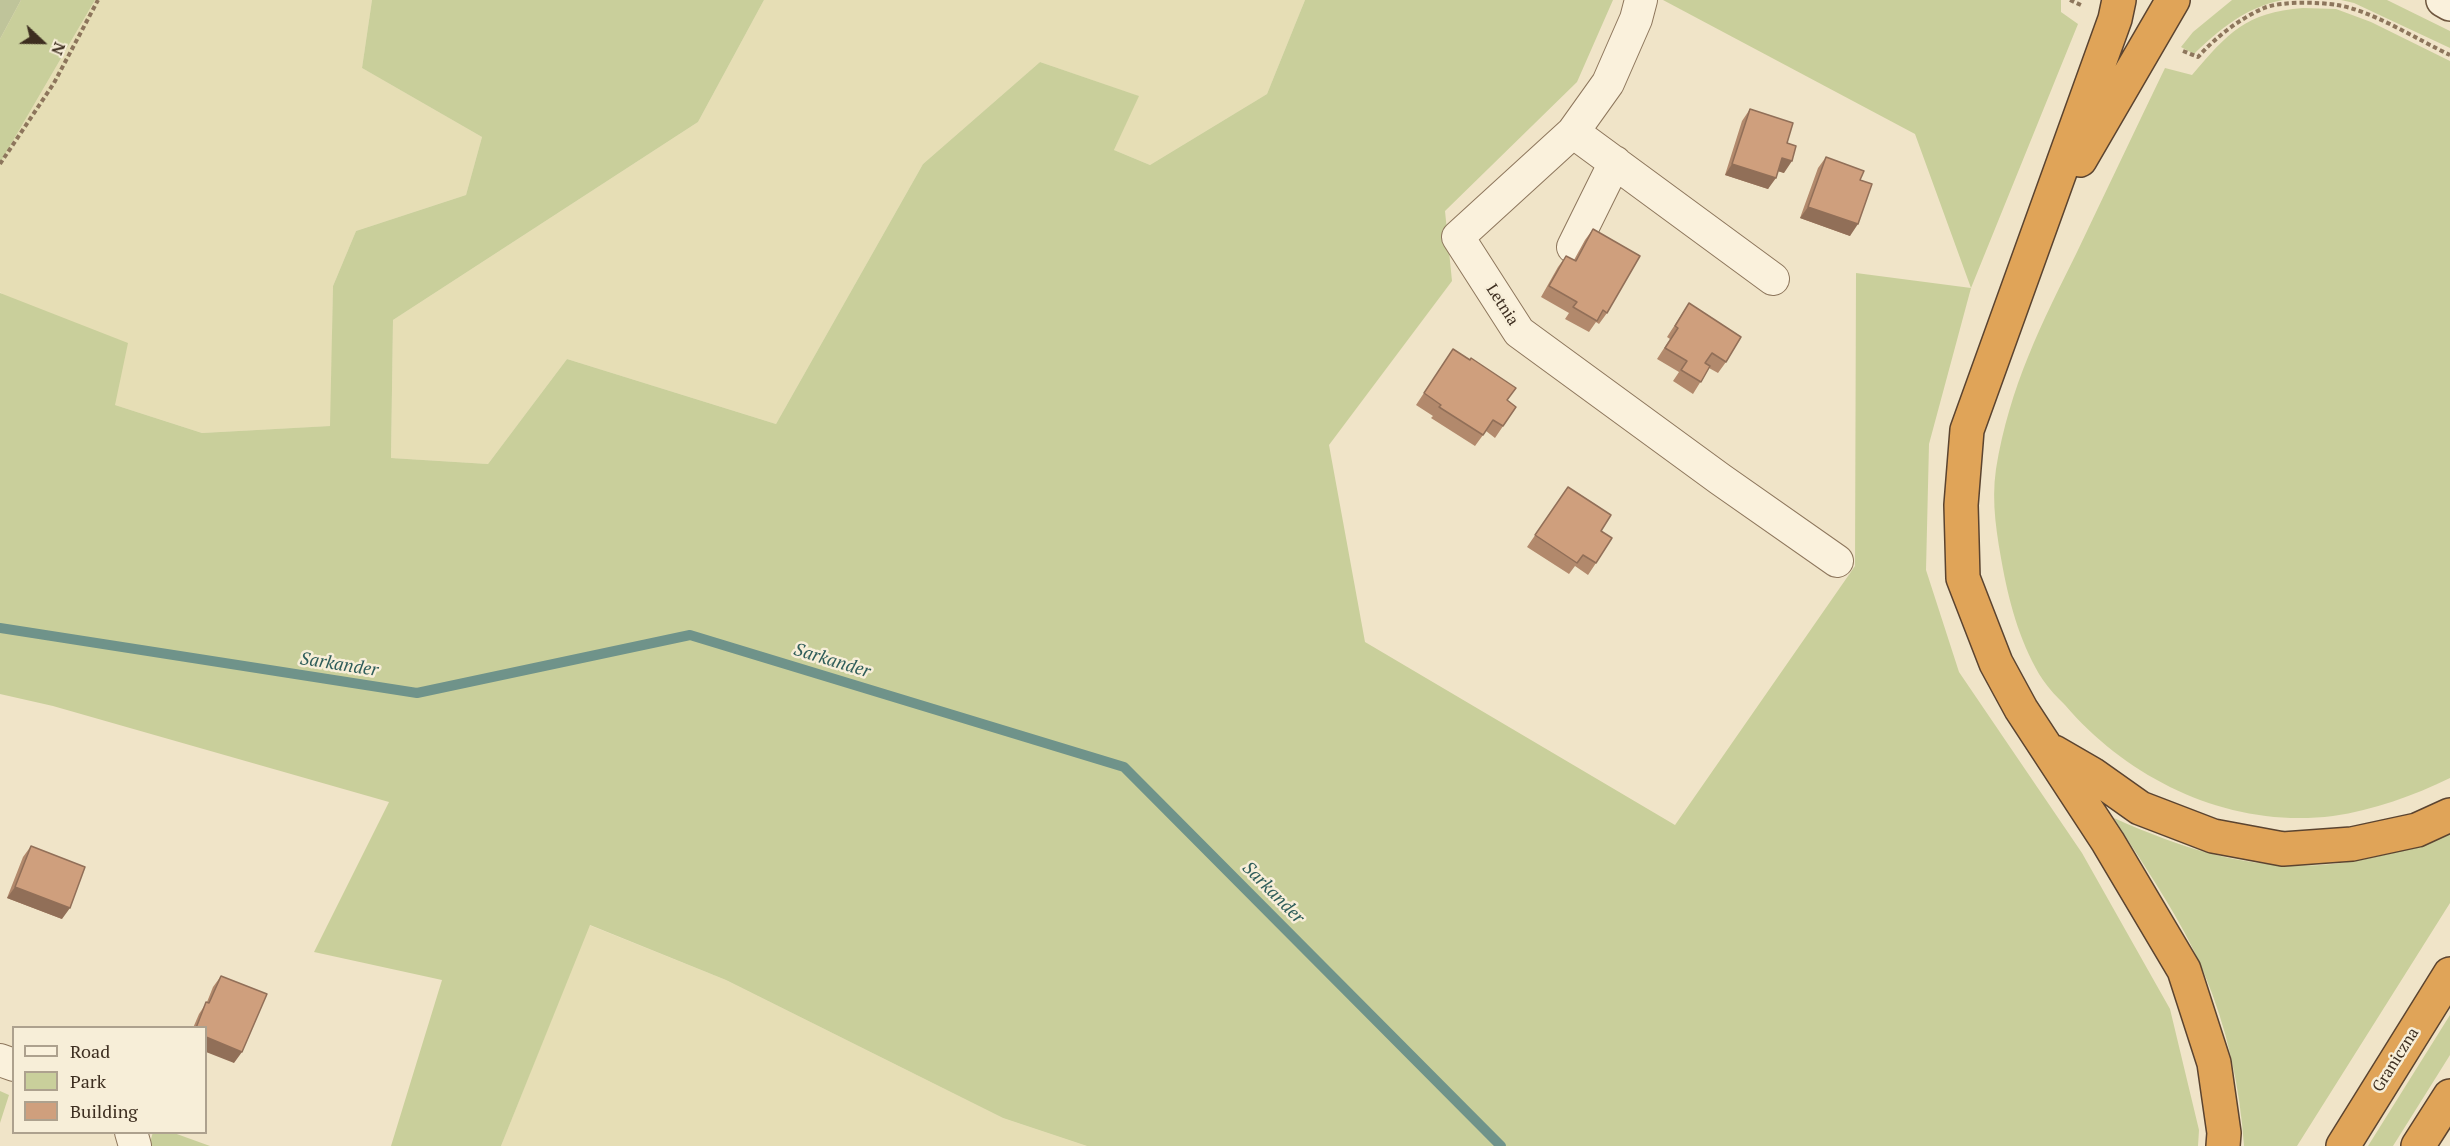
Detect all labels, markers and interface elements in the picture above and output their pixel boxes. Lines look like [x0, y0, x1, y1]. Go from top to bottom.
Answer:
north arrow [12, 12, 72, 72]
text: N [46, 39, 71, 58]
street label: Letnia [1482, 281, 1522, 329]
water label: Sarkander [791, 639, 873, 683]
water label: Sarkander [298, 648, 380, 682]
water label: Sarkander [1238, 858, 1308, 928]
street label: Graniczna [2369, 1024, 2423, 1096]
legend [12, 1026, 207, 1134]
text: Road [70, 1039, 110, 1063]
text: Park [70, 1069, 106, 1093]
text: Building [70, 1099, 138, 1123]

